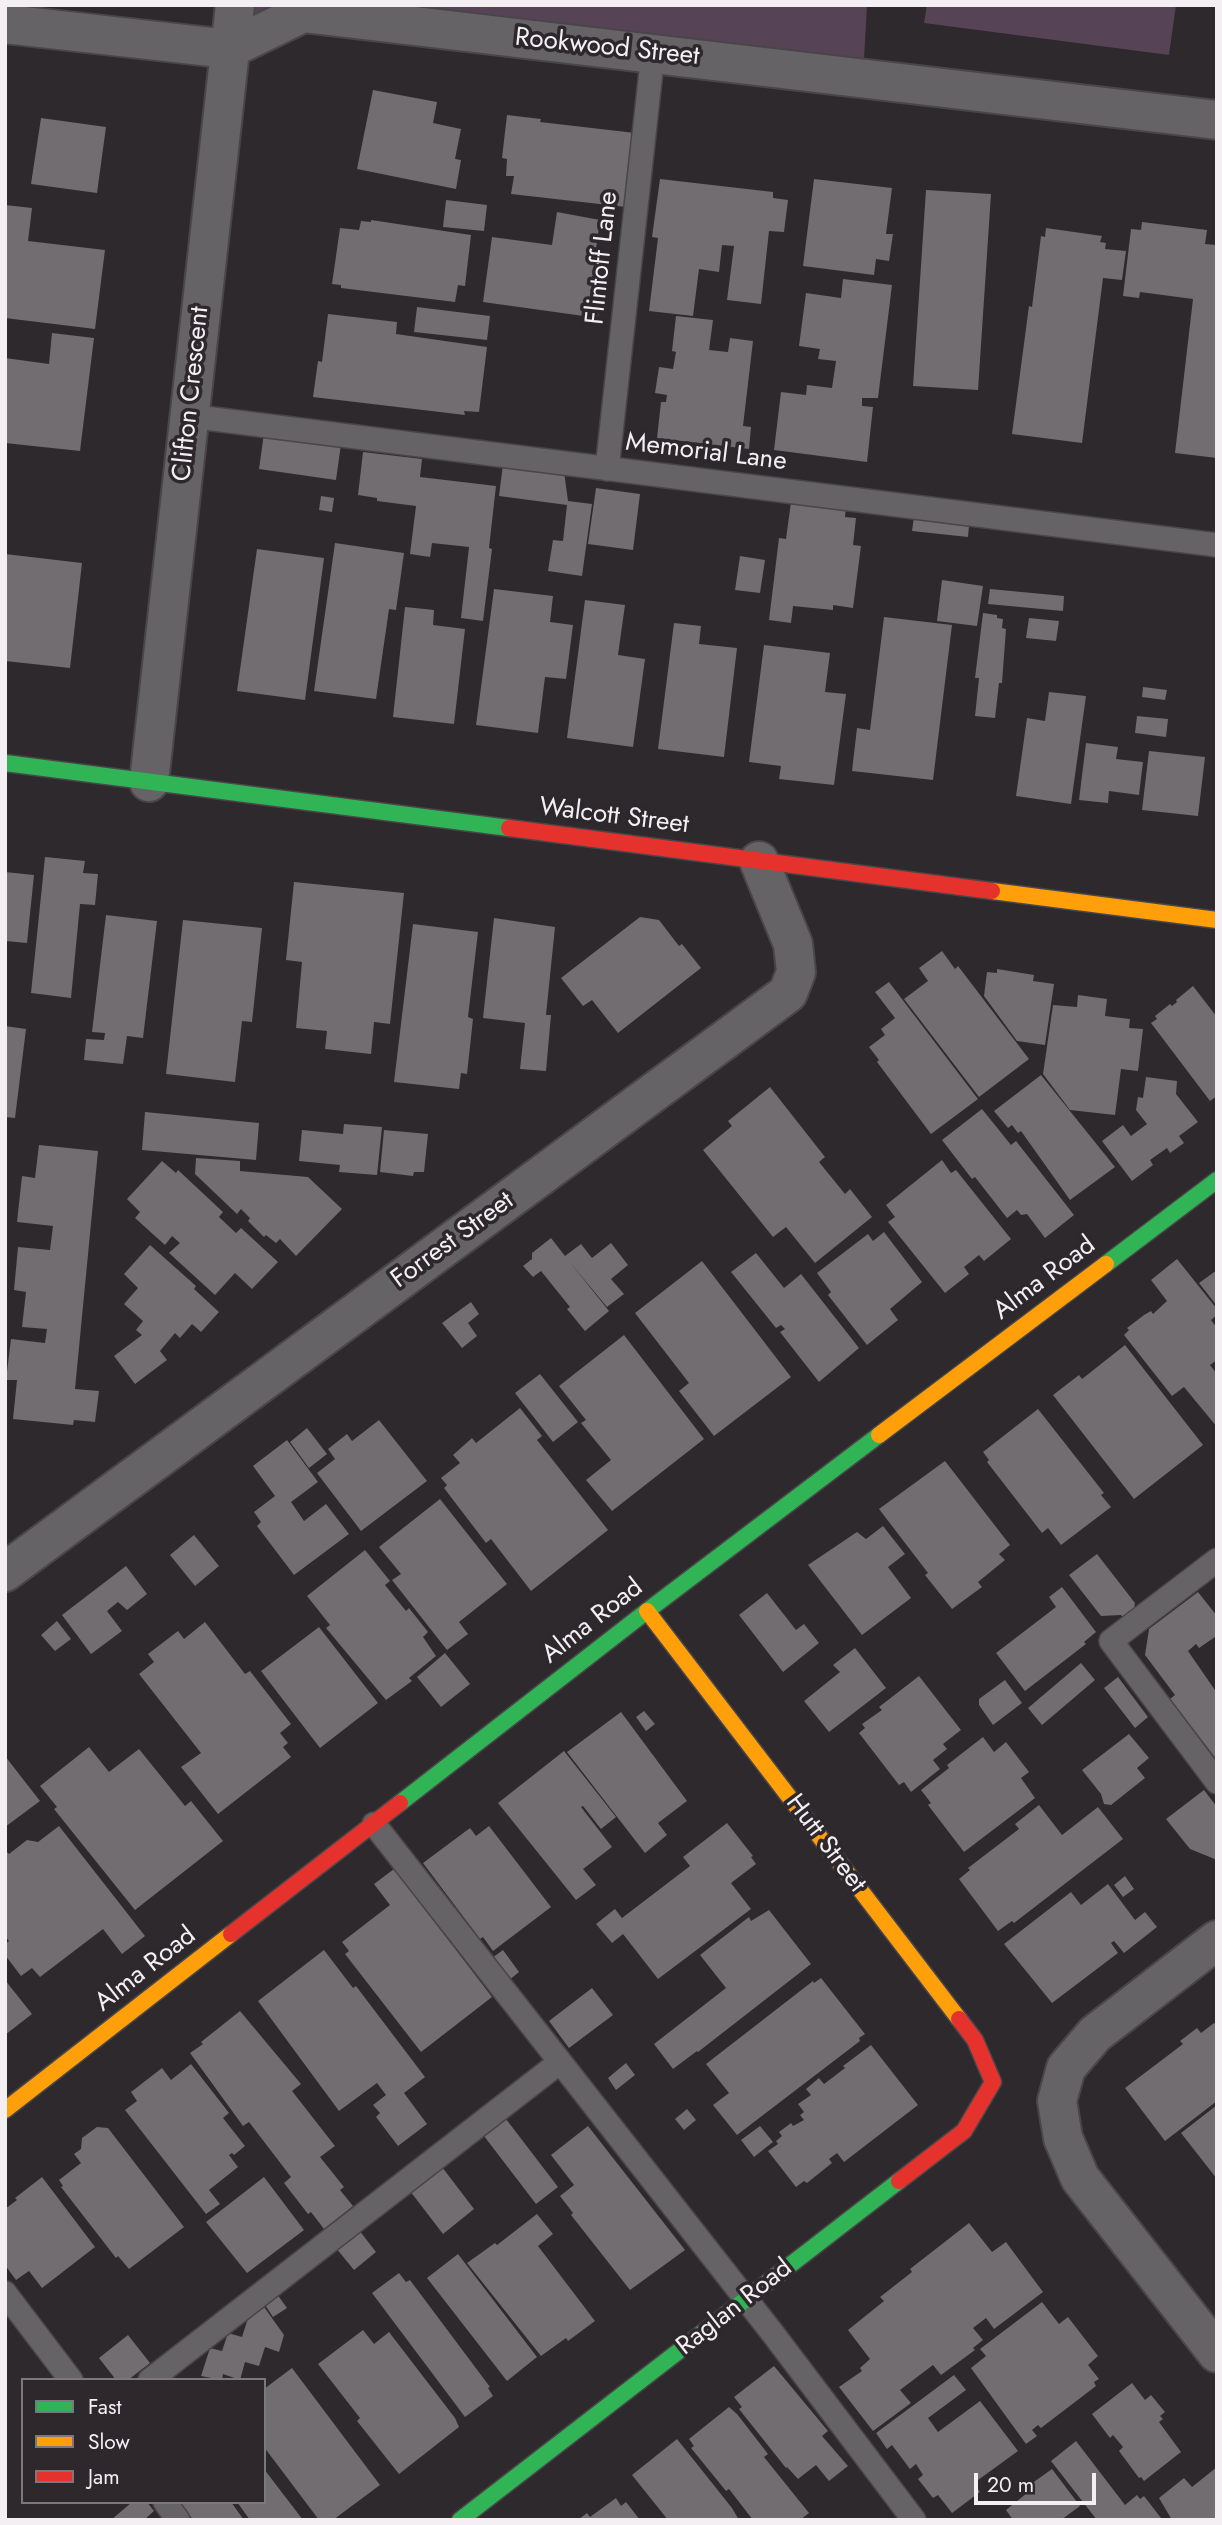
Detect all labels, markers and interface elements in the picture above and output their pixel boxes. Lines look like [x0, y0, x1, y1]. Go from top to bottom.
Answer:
street label: Rookwood Street [513, 23, 701, 73]
street label: Flintoff Lane [580, 190, 626, 326]
street label: Clifton Crescent [167, 305, 217, 483]
street label: Memorial Lane [624, 428, 788, 478]
street label: Walcott Street [537, 792, 691, 842]
street label: Forrest Street [386, 1186, 520, 1296]
street label: Alma Road [988, 1230, 1102, 1328]
street label: Alma Road [536, 1573, 650, 1671]
street label: Hutt Street [778, 1789, 872, 1899]
street label: Alma Road [89, 1921, 203, 2019]
street label: Raglan Road [671, 2253, 799, 2363]
legend [21, 2378, 266, 2504]
text: Fast [88, 2392, 121, 2422]
text: Slow [88, 2427, 130, 2457]
scale bar [977, 2458, 1100, 2502]
text: Jam [88, 2462, 120, 2492]
text: 20 m [987, 2470, 1034, 2500]

